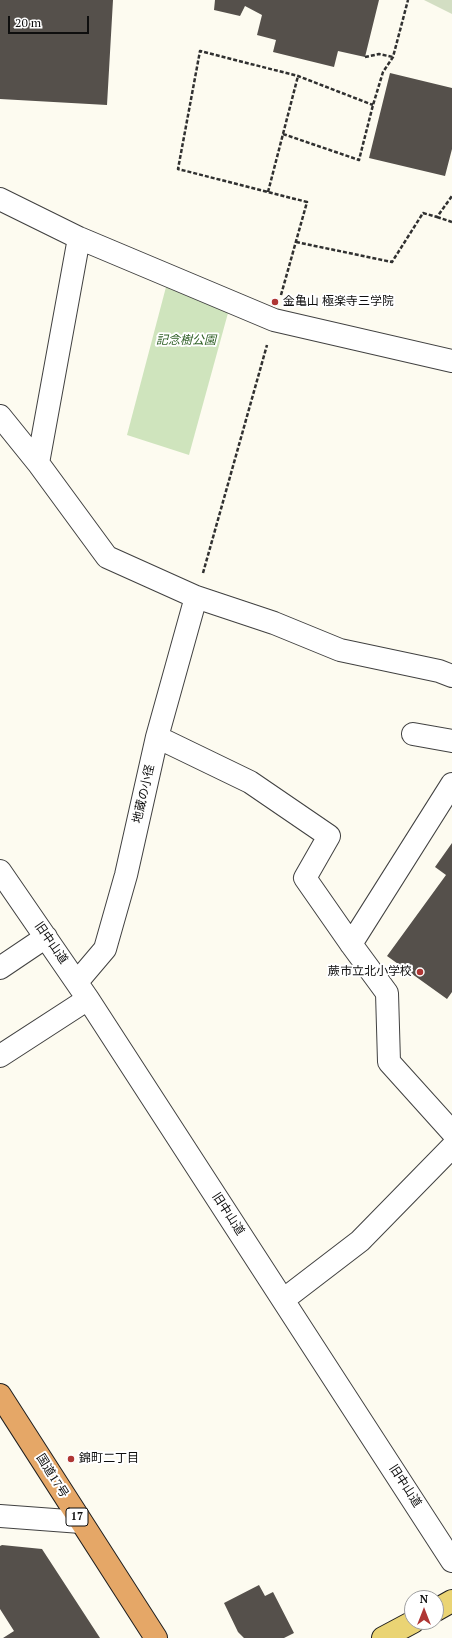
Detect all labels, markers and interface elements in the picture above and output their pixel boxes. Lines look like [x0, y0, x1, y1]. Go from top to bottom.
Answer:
scale bar [10, 8, 91, 34]
text: 20 m [15, 15, 41, 30]
place label: 金亀山 極楽寺三学院 [283, 295, 394, 309]
marker: 金亀山 極楽寺三学院 [270, 297, 280, 307]
park label: 記念樹公園 [156, 334, 216, 348]
street label: 地蔵の小径 [130, 763, 158, 825]
street label: 旧中山道 [31, 919, 71, 967]
place label: 蕨市立北小学校 [328, 965, 412, 979]
marker: 蕨市立北小学校 [415, 967, 425, 977]
street label: 旧中山道 [209, 1190, 247, 1238]
street label: 国道17号 [33, 1451, 71, 1501]
place label: 錦町二丁目 [79, 1452, 139, 1466]
marker: 錦町二丁目 [66, 1454, 76, 1464]
street label: 旧中山道 [386, 1462, 424, 1510]
road number: 17 [66, 1508, 88, 1526]
north arrow [404, 1590, 444, 1630]
text: N [420, 1592, 428, 1606]

